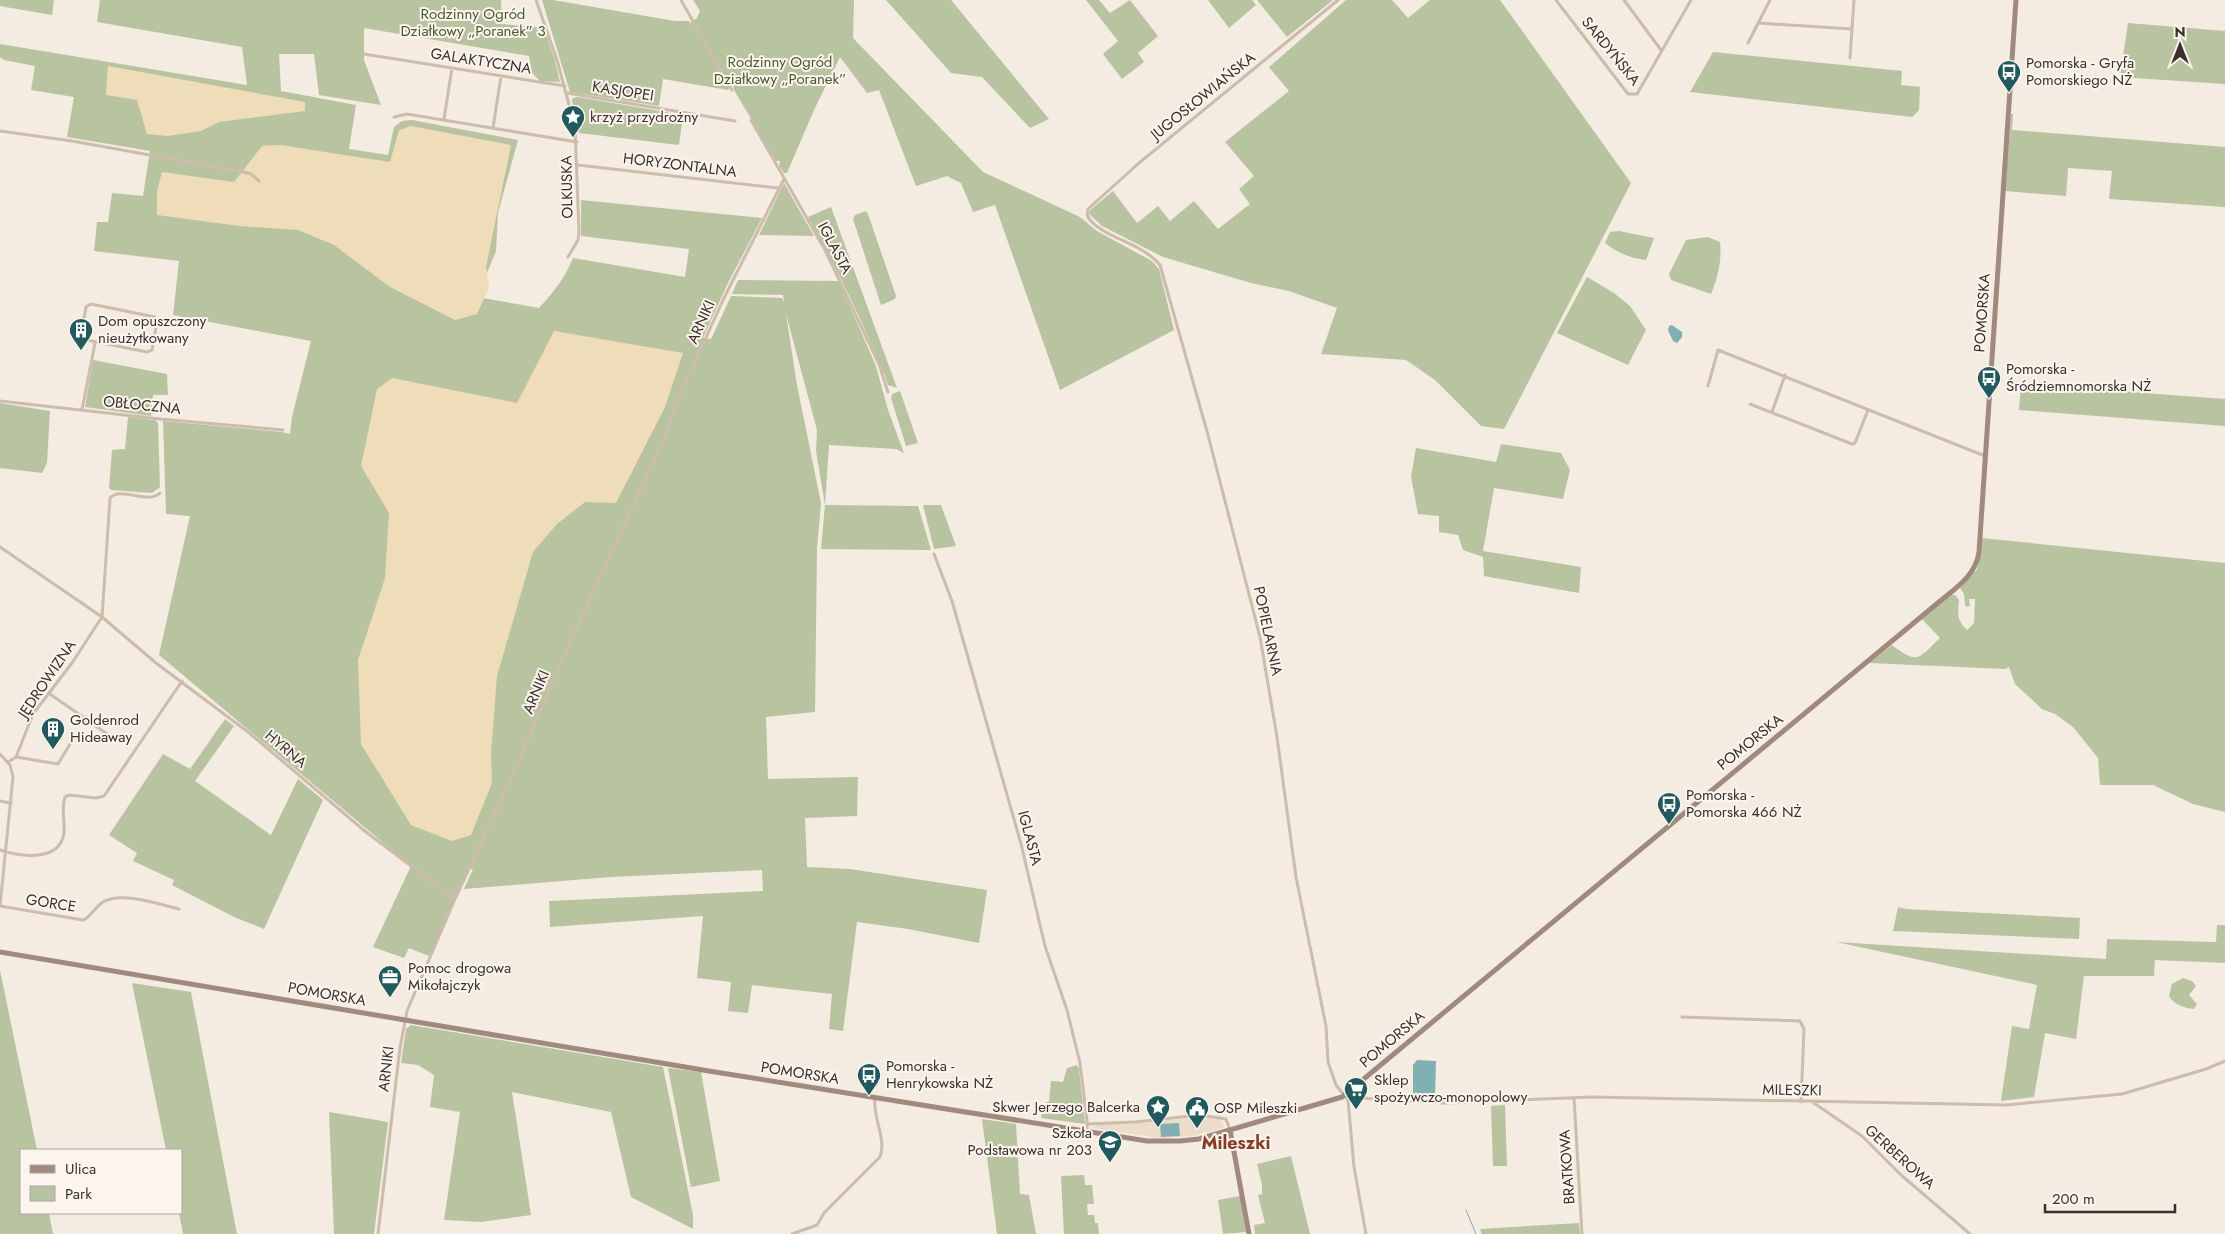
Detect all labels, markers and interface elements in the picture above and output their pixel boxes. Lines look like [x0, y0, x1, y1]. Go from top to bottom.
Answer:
park label: Rodzinny Ogród Działkowy „Poranek” 3 [400, 3, 546, 42]
street label: SARDYŃSKA [1576, 12, 1646, 90]
north arrow [2155, 20, 2205, 70]
text: N [2174, 22, 2186, 42]
street label: GALAKTYCZNA [429, 42, 533, 80]
street label: JUGOSŁOWIAŃSKA [1144, 47, 1260, 146]
park label: Rodzinny Ogród Działkowy „Poranek” [714, 51, 846, 90]
place label: Pomorska - Gryfa Pomorskiego NŻ [2026, 52, 2134, 91]
bus stop icon: Pomorska - Gryfa Pomorskiego NŻ [1996, 59, 2022, 93]
street label: KASJOPEI [591, 75, 655, 107]
place icon: krzyż przydrożny [560, 104, 586, 138]
place label: krzyż przydrożny [590, 106, 699, 128]
street label: HORYZONTALNA [622, 147, 738, 183]
street label: OLKUSKA [555, 155, 579, 219]
street label: IGLASTA [812, 218, 858, 278]
street label: POMORSKA [1968, 273, 1996, 353]
street label: ARNIKI [682, 297, 720, 347]
place label: Dom opuszczony nieużytkowany [98, 310, 207, 349]
building icon: Dom opuszczony nieużytkowany [68, 317, 94, 351]
place label: Pomorska - Śródziemnomorska NŻ [2006, 358, 2151, 397]
bus stop icon: Pomorska - Śródziemnomorska NŻ [1976, 365, 2002, 399]
street label: OBŁOCZNA [102, 390, 182, 420]
street label: POPIELARNIA [1248, 584, 1288, 678]
street label: JĘDROWIZNA [12, 635, 81, 724]
street label: ARNIKI [517, 667, 555, 717]
place label: Goldenrod Hideaway [70, 709, 139, 748]
street label: POMORSKA [1712, 709, 1788, 775]
building icon: Goldenrod Hideaway [40, 716, 66, 750]
street label: HYRNA [260, 725, 312, 773]
place label: Pomorska - Pomorska 466 NŻ [1686, 784, 1802, 823]
bus stop icon: Pomorska - Pomorska 466 NŻ [1656, 791, 1682, 825]
street label: IGLASTA [1012, 808, 1048, 868]
street label: GORCE [24, 888, 78, 918]
place label: Pomoc drogowa Mikołajczyk [408, 957, 511, 996]
office icon: Pomoc drogowa Mikołajczyk [377, 964, 403, 998]
street label: POMORSKA [286, 976, 368, 1012]
street label: POMORSKA [1355, 1005, 1429, 1073]
street label: ARNIKI [372, 1045, 400, 1093]
place label: Pomorska - Henrykowska NŻ [886, 1055, 993, 1094]
street label: POMORSKA [759, 1056, 841, 1090]
bus stop icon: Pomorska - Henrykowska NŻ [856, 1062, 882, 1096]
place label: Sklep spożywczo-monopolowy [1374, 1069, 1528, 1108]
supermarket icon: Sklep spożywczo-monopolowy [1343, 1076, 1369, 1110]
street label: MILESZKI [1762, 1078, 1822, 1102]
place icon: Skwer Jerzego Balcerka [1145, 1094, 1171, 1128]
public building icon: OSP Mileszki [1184, 1095, 1210, 1129]
place label: Skwer Jerzego Balcerka [992, 1096, 1140, 1118]
place label: OSP Mileszki [1214, 1097, 1297, 1119]
street label: GERBEROWA [1860, 1119, 1940, 1195]
place label: Szkoła Podstawowa nr 203 [968, 1122, 1092, 1161]
school or university icon: Szkoła Podstawowa nr 203 [1097, 1129, 1123, 1163]
street label: BRATKOWA [1553, 1129, 1581, 1205]
district label: Mileszki [1201, 1130, 1271, 1156]
legend [20, 1149, 182, 1214]
text: Ulica [65, 1158, 96, 1180]
scale bar [2045, 1182, 2175, 1214]
text: Park [65, 1183, 92, 1205]
text: 200 m [2052, 1188, 2095, 1210]

